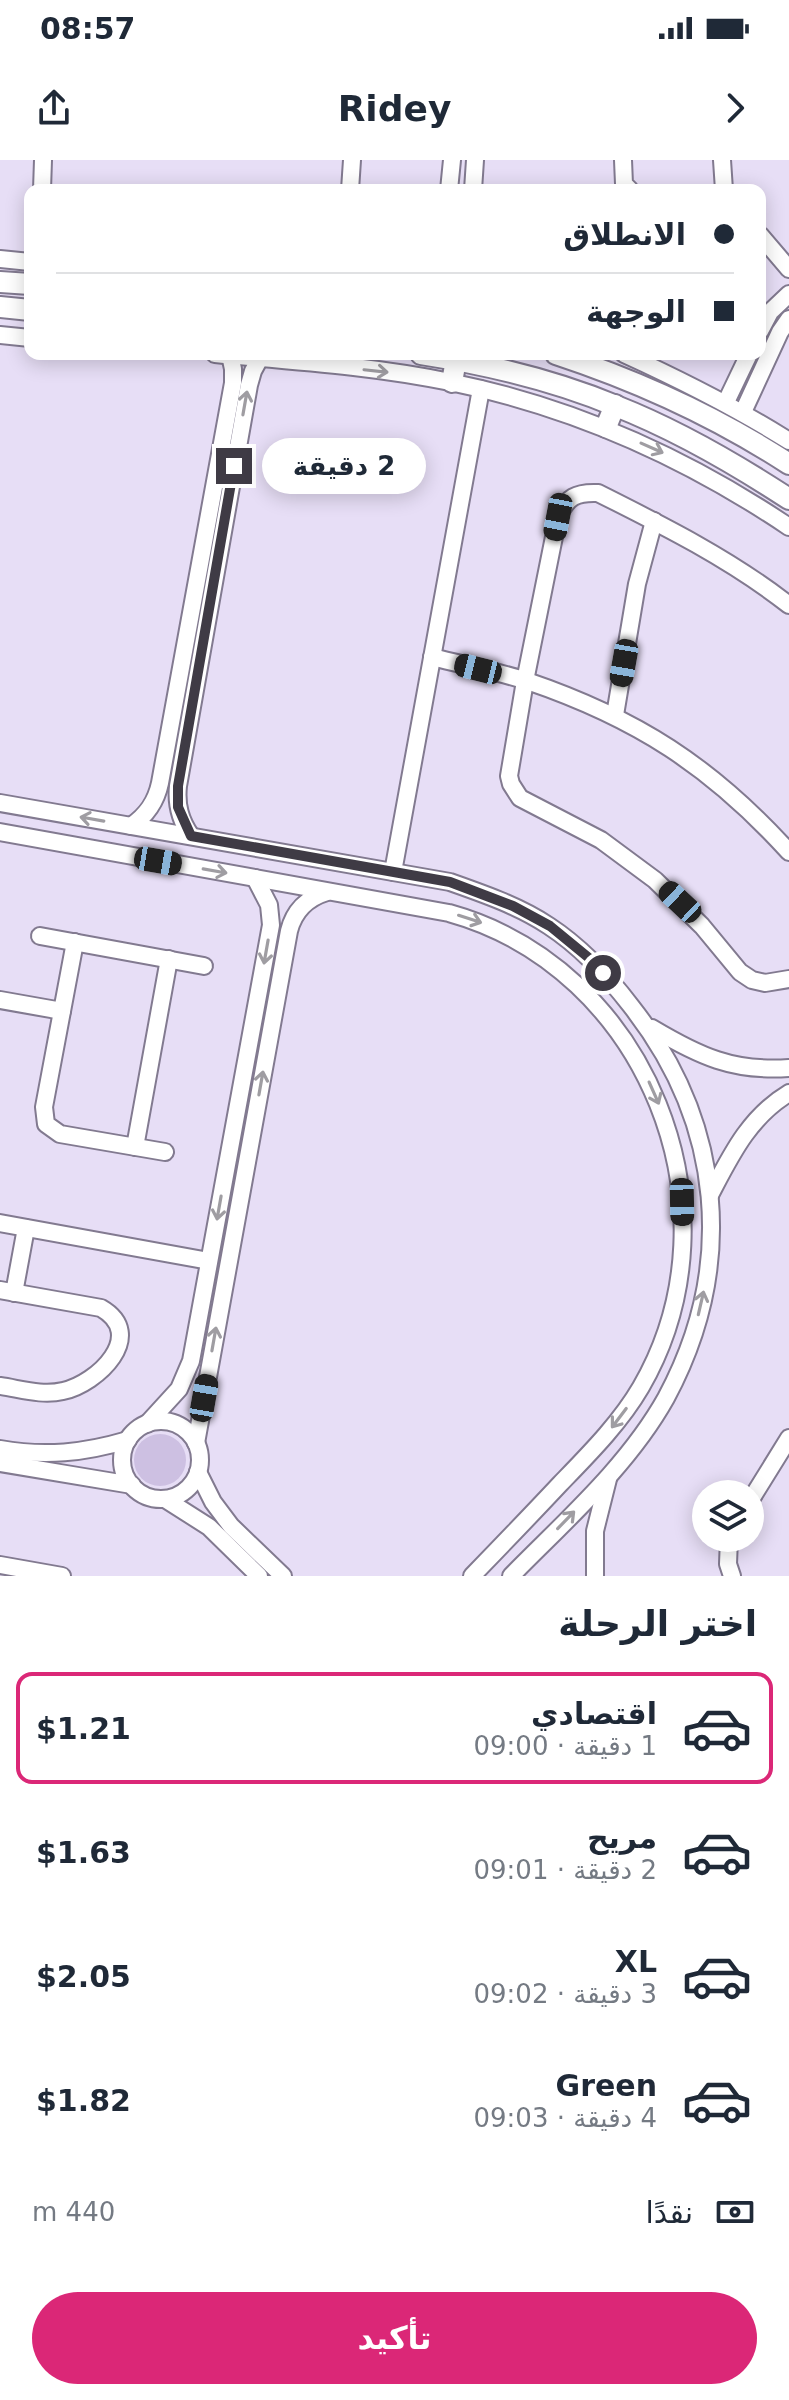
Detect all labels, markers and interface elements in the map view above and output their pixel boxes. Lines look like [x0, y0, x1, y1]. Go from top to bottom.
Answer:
text: 08:57 [40, 11, 136, 46]
icon: share [32, 86, 76, 130]
icon: forward [713, 86, 757, 130]
text: Ridey [338, 88, 451, 129]
text: الانطلاق [563, 217, 686, 252]
text: الوجهة [586, 294, 686, 329]
one-way arrow [362, 363, 389, 378]
one-way arrow [239, 391, 254, 416]
callout: 2 دقيقة [262, 438, 426, 494]
one-way arrow [640, 441, 664, 456]
route end [216, 448, 252, 484]
text: 2 دقيقة [293, 451, 395, 481]
car [542, 491, 574, 543]
car [608, 637, 640, 689]
car [452, 652, 504, 686]
one-way arrow [80, 811, 105, 826]
car [132, 845, 184, 877]
one-way arrow [201, 864, 227, 879]
car [654, 877, 706, 927]
one-way arrow [457, 913, 482, 928]
one-way arrow [258, 939, 273, 964]
route start [585, 955, 621, 991]
one-way arrow [254, 1071, 269, 1096]
one-way arrow [647, 1080, 662, 1104]
car [670, 1178, 694, 1226]
one-way arrow [211, 1195, 226, 1220]
one-way arrow [694, 1291, 709, 1316]
one-way arrow [208, 1326, 223, 1352]
car [188, 1372, 220, 1424]
one-way arrow [610, 1407, 627, 1428]
map controls [692, 1480, 764, 1552]
button: layers [692, 1480, 764, 1552]
one-way arrow [556, 1510, 575, 1530]
text: اختر الرحلة [558, 1603, 757, 1644]
icon: car [681, 1692, 753, 1764]
text: اقتصادي [531, 1696, 657, 1731]
text: $1.21 [36, 1711, 131, 1746]
text: 1 دقيقة · 09:00 [474, 1731, 657, 1761]
icon: car [681, 1816, 753, 1888]
text: مريح [587, 1820, 657, 1855]
text: $1.63 [36, 1835, 131, 1870]
text: 2 دقيقة · 09:01 [474, 1855, 657, 1885]
icon: car [681, 1940, 753, 2012]
text: XL [615, 1944, 657, 1979]
text: $2.05 [36, 1959, 131, 1994]
text: 3 دقيقة · 09:02 [474, 1979, 657, 2009]
icon: car [681, 2064, 753, 2136]
text: Green [556, 2068, 657, 2103]
text: $1.82 [36, 2083, 131, 2118]
text: 4 دقيقة · 09:03 [474, 2103, 657, 2133]
icon: cash [713, 2190, 757, 2234]
text: نقدًا [645, 2195, 693, 2230]
text: 440 m [32, 2197, 115, 2227]
button: تأكيد [32, 2292, 757, 2384]

